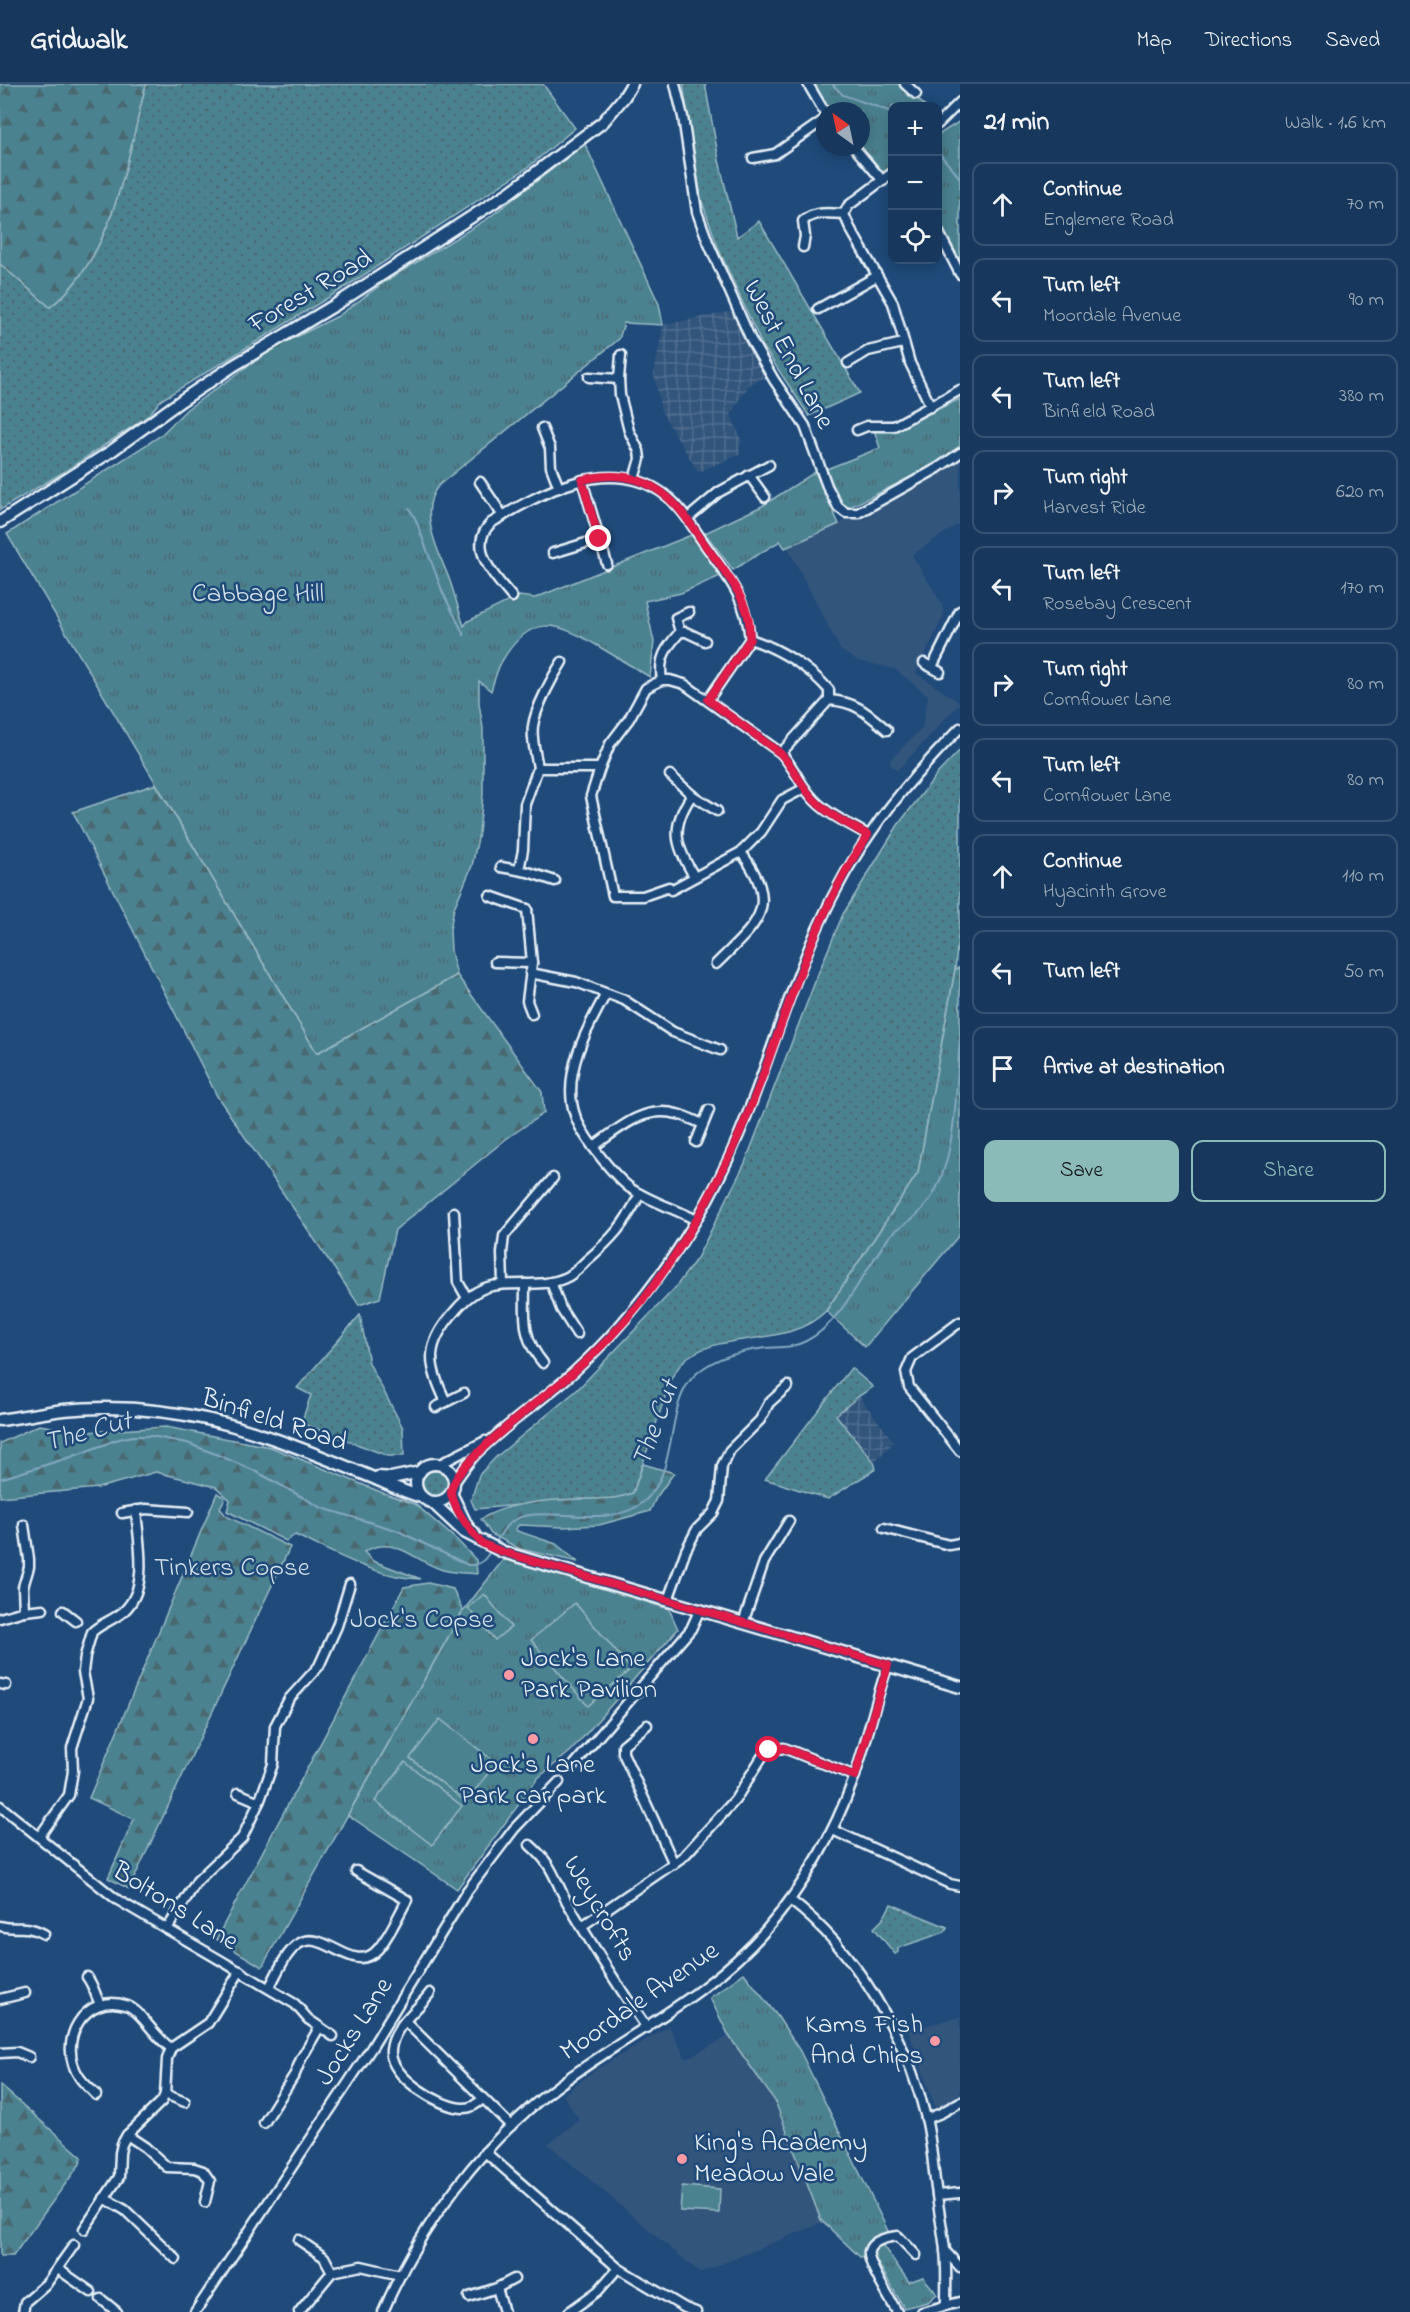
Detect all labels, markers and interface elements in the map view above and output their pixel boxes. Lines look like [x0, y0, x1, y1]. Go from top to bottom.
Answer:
text: Gridwalk [30, 21, 127, 62]
text: Map [1136, 26, 1172, 56]
text: Directions [1205, 26, 1292, 56]
text: Saved [1325, 26, 1380, 56]
north arrow [816, 102, 870, 156]
map controls [888, 102, 942, 264]
button: + [888, 102, 942, 156]
text: 21 min [984, 104, 1049, 142]
text: Walk · 1.6 km [1285, 109, 1386, 138]
button: − [888, 156, 942, 210]
text: Continue [1043, 174, 1122, 206]
icon: ahead [986, 188, 1019, 221]
text: 70 m [1347, 190, 1384, 219]
text: Englemere Road [1043, 206, 1174, 235]
button: locate [888, 210, 942, 264]
street label: Forest Road [241, 240, 380, 345]
text: Turn left [1043, 270, 1120, 302]
street label: West End Lane [732, 273, 844, 437]
icon: left [986, 284, 1019, 317]
text: 90 m [1349, 286, 1384, 315]
text: Moordale Avenue [1043, 302, 1181, 331]
text: Turn left [1043, 366, 1120, 398]
icon: left [986, 380, 1019, 413]
text: 380 m [1339, 382, 1384, 411]
text: Binfield Road [1043, 398, 1155, 427]
text: Turn right [1043, 462, 1128, 494]
icon: right [986, 476, 1019, 509]
text: 620 m [1336, 478, 1384, 507]
text: Harvest Ride [1043, 494, 1146, 523]
route end [585, 525, 611, 551]
text: Turn left [1043, 558, 1120, 590]
icon: left [986, 572, 1019, 605]
text: 170 m [1340, 574, 1384, 603]
park label: Cabbage Hill [192, 575, 324, 614]
text: Rosebay Crescent [1043, 590, 1192, 619]
text: Turn right [1043, 654, 1128, 686]
icon: right [986, 668, 1019, 701]
text: 80 m [1347, 670, 1384, 699]
text: Cornflower Lane [1043, 686, 1171, 715]
text: Turn left [1043, 750, 1120, 782]
icon: left [986, 764, 1019, 797]
text: 80 m [1347, 766, 1384, 795]
text: Cornflower Lane [1043, 782, 1171, 811]
text: Continue [1043, 846, 1122, 878]
icon: ahead [986, 860, 1019, 893]
text: 110 m [1342, 862, 1384, 891]
text: Hyacinth Grove [1043, 878, 1167, 907]
icon: left [986, 956, 1019, 989]
text: Turn left [1043, 956, 1120, 988]
text: 50 m [1343, 958, 1384, 987]
icon: arrive [986, 1052, 1019, 1085]
text: Arrive at destination [1043, 1052, 1225, 1084]
button: Save [984, 1140, 1179, 1202]
button: Share [1191, 1140, 1386, 1202]
water label: The Cut [622, 1372, 692, 1473]
street label: Binfield Road [195, 1379, 352, 1463]
water label: The Cut [39, 1401, 139, 1464]
park label: Tinkers Copse [154, 1549, 311, 1588]
park label: Jock's Copse [350, 1601, 495, 1640]
place label: Jock's Lane Park Pavilion [521, 1640, 657, 1710]
marker: Jock's Lane Park Pavilion [502, 1668, 516, 1682]
marker: Jock's Lane Park car park [526, 1732, 540, 1746]
route start [755, 1736, 781, 1762]
place label: Jock's Lane Park car park [460, 1746, 607, 1816]
street label: Weycrofts [552, 1849, 646, 1969]
street label: Boltons Lane [103, 1852, 247, 1962]
street label: Moordale Avenue [552, 1932, 728, 2072]
street label: Jocks Lane [306, 1969, 404, 2094]
place label: Kams Fish And Chips [805, 2006, 923, 2076]
marker: Kams Fish And Chips [928, 2034, 942, 2048]
place label: King's Academy Meadow Vale [694, 2124, 867, 2194]
marker: King's Academy Meadow Vale [675, 2152, 689, 2166]

